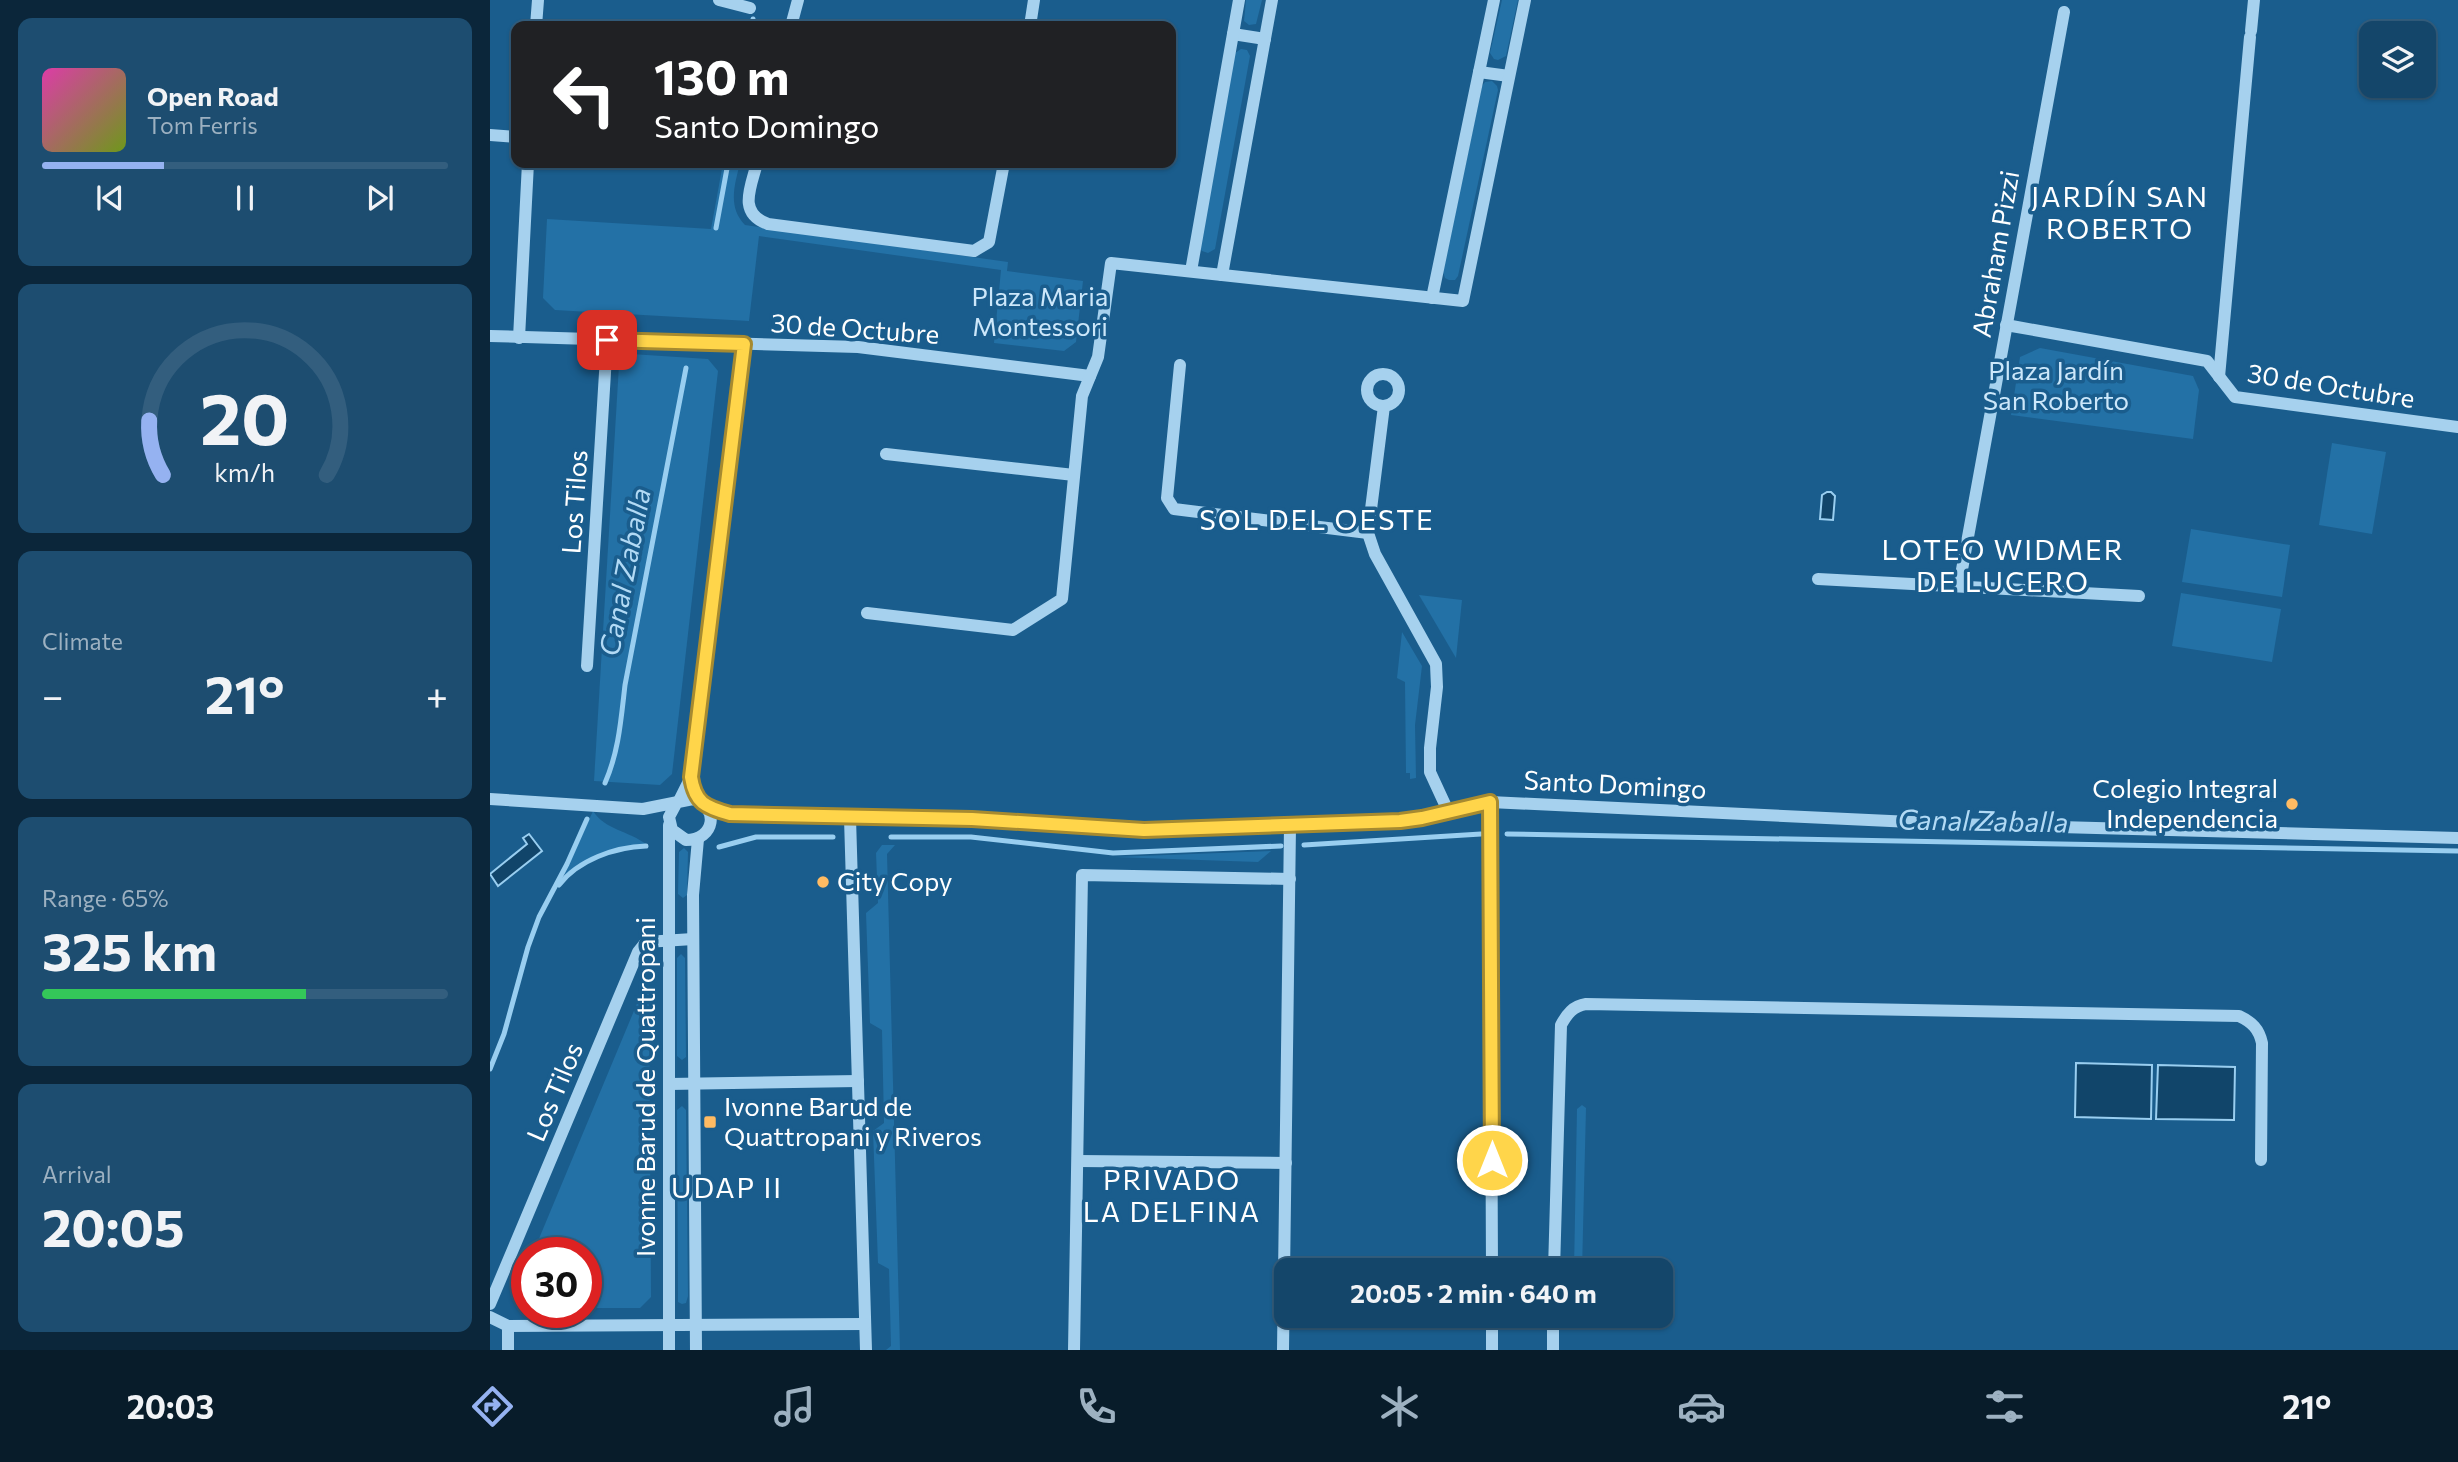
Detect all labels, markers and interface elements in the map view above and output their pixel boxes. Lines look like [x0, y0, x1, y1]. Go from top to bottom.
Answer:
map controls [2359, 21, 2436, 98]
button: layers [2359, 21, 2436, 98]
text: 130 m [654, 45, 789, 105]
icon: left [539, 49, 630, 140]
text: Open Road [147, 80, 279, 111]
text: Santo Domingo [654, 105, 879, 145]
text: Tom Ferris [147, 111, 258, 139]
street label: Abraham Pizzi [1965, 168, 2024, 340]
icon: previous [91, 179, 129, 217]
icon: pause [226, 179, 264, 217]
icon: next [361, 179, 399, 217]
district label: JARDÍN SAN ROBERTO [2031, 179, 2209, 245]
park label: Plaza Maria Montessori [972, 280, 1108, 341]
street label: 30 de Octubre [770, 306, 940, 349]
pin [577, 310, 637, 370]
icon: arrive [588, 321, 626, 359]
park label: Plaza Jardín San Roberto [1983, 354, 2129, 415]
street label: 30 de Octubre [2245, 356, 2417, 413]
text: 20 [200, 371, 290, 460]
street label: Los Tilos [554, 449, 593, 555]
text: km/h [215, 456, 275, 486]
water label: Canal Zaballa [591, 485, 657, 659]
district label: SOL DEL OESTE [1199, 502, 1435, 536]
district label: LOTEO WIDMER DE LUCERO [1882, 532, 2124, 598]
text: Climate [42, 627, 123, 655]
text: 21° [205, 661, 284, 725]
text: − [42, 671, 64, 718]
text: + [426, 671, 448, 718]
street label: Santo Domingo [1523, 763, 1707, 804]
place label: Colegio Integral Independencia [2092, 772, 2278, 833]
marker: Colegio Integral Independencia [2284, 796, 2300, 812]
water label: Canal Zaballa [1897, 802, 2069, 838]
place label: City Copy [837, 865, 952, 896]
marker: City Copy [815, 874, 831, 890]
text: Range · 65% [42, 884, 169, 912]
street label: Ivonne Barud de Quattropani [629, 917, 660, 1257]
text: 325 km [42, 918, 217, 982]
street label: Los Tilos [519, 1037, 588, 1145]
place label: Ivonne Barud de Quattropani y Riveros [724, 1090, 982, 1151]
marker: Ivonne Barud de Quattropani y Riveros [702, 1114, 718, 1130]
position arrow [1455, 1123, 1529, 1197]
text: Arrival [42, 1160, 112, 1188]
district label: PRIVADO LA DELFINA [1083, 1162, 1261, 1228]
district label: UDAP II [671, 1170, 783, 1204]
text: 20:05 [42, 1194, 184, 1258]
speed limit sign: 30 [511, 1237, 602, 1328]
text: 20:05 · 2 min · 640 m [1350, 1277, 1597, 1308]
icon: directions [468, 1382, 517, 1431]
icon: music [770, 1382, 819, 1431]
icon: phone [1072, 1382, 1121, 1431]
icon: climate [1375, 1382, 1424, 1431]
icon: car [1677, 1382, 1726, 1431]
icon: filters [1980, 1382, 2029, 1431]
text: 20:03 [127, 1386, 214, 1426]
text: 21° [2282, 1386, 2331, 1426]

